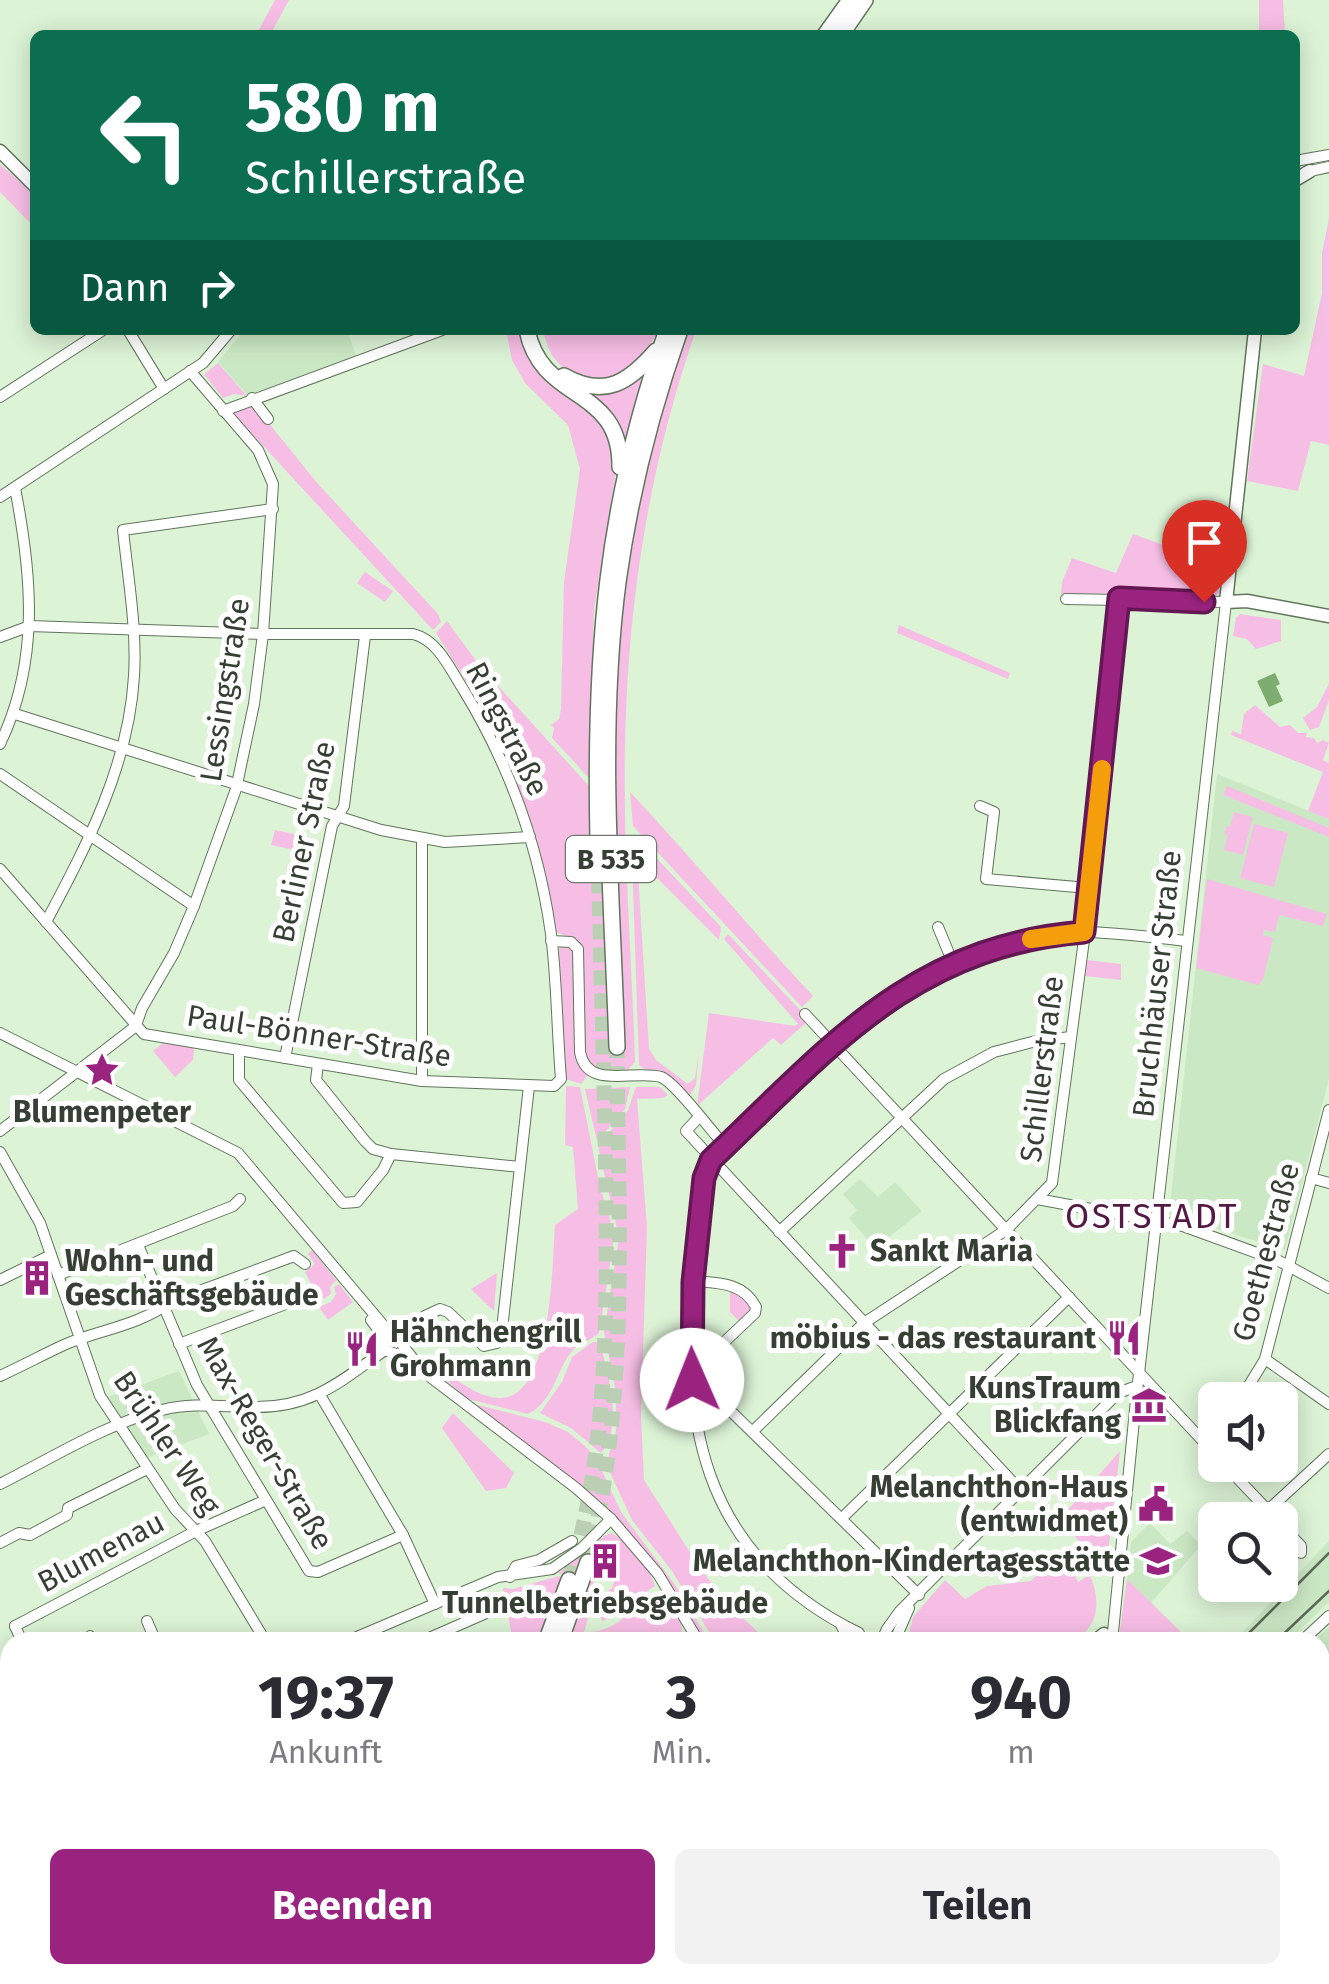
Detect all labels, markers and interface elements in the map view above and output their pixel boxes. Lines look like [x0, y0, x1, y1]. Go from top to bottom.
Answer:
text: 580 m [245, 66, 440, 150]
icon: left [80, 70, 210, 200]
text: Schillerstraße [245, 151, 526, 205]
icon: right [189, 260, 244, 315]
text: Dann [80, 265, 169, 311]
pin [1162, 500, 1247, 603]
icon: arrive [1177, 515, 1232, 570]
street label: Lessingstraße [193, 596, 257, 784]
street label: Ringstraße [458, 656, 556, 802]
street label: Berliner Straße [265, 738, 343, 946]
road number: B 535 [566, 836, 656, 882]
street label: Bruchhäuser Straße [1125, 849, 1189, 1119]
street label: Schillerstraße [1013, 974, 1071, 1164]
street label: Paul-Bönner-Straße [184, 997, 454, 1075]
place icon: Blumenpeter [83, 1051, 121, 1089]
place label: Blumenpeter [13, 1094, 192, 1130]
street label: Goethestraße [1225, 1159, 1307, 1345]
district label: OSTSTADT [1065, 1195, 1239, 1237]
church icon: Sankt Maria [823, 1232, 861, 1270]
place label: Sankt Maria [870, 1233, 1033, 1269]
place label: Wohn- und Geschäftsgebäude [65, 1243, 318, 1313]
building icon: Wohn- und Geschäftsgebäude [18, 1259, 56, 1297]
place label: Hähnchengrill Grohmann [390, 1314, 582, 1384]
restaurant icon: möbius - das restaurant [1105, 1319, 1143, 1357]
place label: möbius - das restaurant [770, 1320, 1096, 1356]
position arrow [640, 1328, 744, 1432]
street label: Max-Reger-Straße [189, 1330, 341, 1556]
restaurant icon: Hähnchengrill Grohmann [343, 1330, 381, 1368]
street label: Brühler Weg [106, 1364, 229, 1522]
place label: KunsTraum Blickfang [968, 1370, 1121, 1440]
map controls [1198, 1382, 1298, 1602]
button: sound [1198, 1382, 1298, 1482]
museum icon: KunsTraum Blickfang [1130, 1386, 1168, 1424]
place label: Melanchthon-Haus (entwidmet) [870, 1469, 1128, 1539]
public building icon: Melanchthon-Haus (entwidmet) [1137, 1485, 1175, 1523]
button: search [1198, 1502, 1298, 1602]
street label: Blumenau [32, 1504, 170, 1600]
building icon: Tunnelbetriebsgebäude [586, 1542, 624, 1580]
school or university icon: Melanchthon-Kindertagesstätte [1139, 1542, 1177, 1580]
place label: Melanchthon-Kindertagesstätte [693, 1543, 1130, 1579]
place label: Tunnelbetriebsgebäude [442, 1585, 768, 1621]
text: 19:37 [258, 1662, 394, 1734]
text: 3 [666, 1662, 697, 1734]
text: 940 [970, 1662, 1072, 1734]
text: Ankunft [269, 1733, 382, 1771]
text: Min. [652, 1733, 712, 1771]
text: m [1007, 1733, 1035, 1771]
button: Beenden [50, 1849, 655, 1964]
button: Teilen [675, 1849, 1280, 1964]

